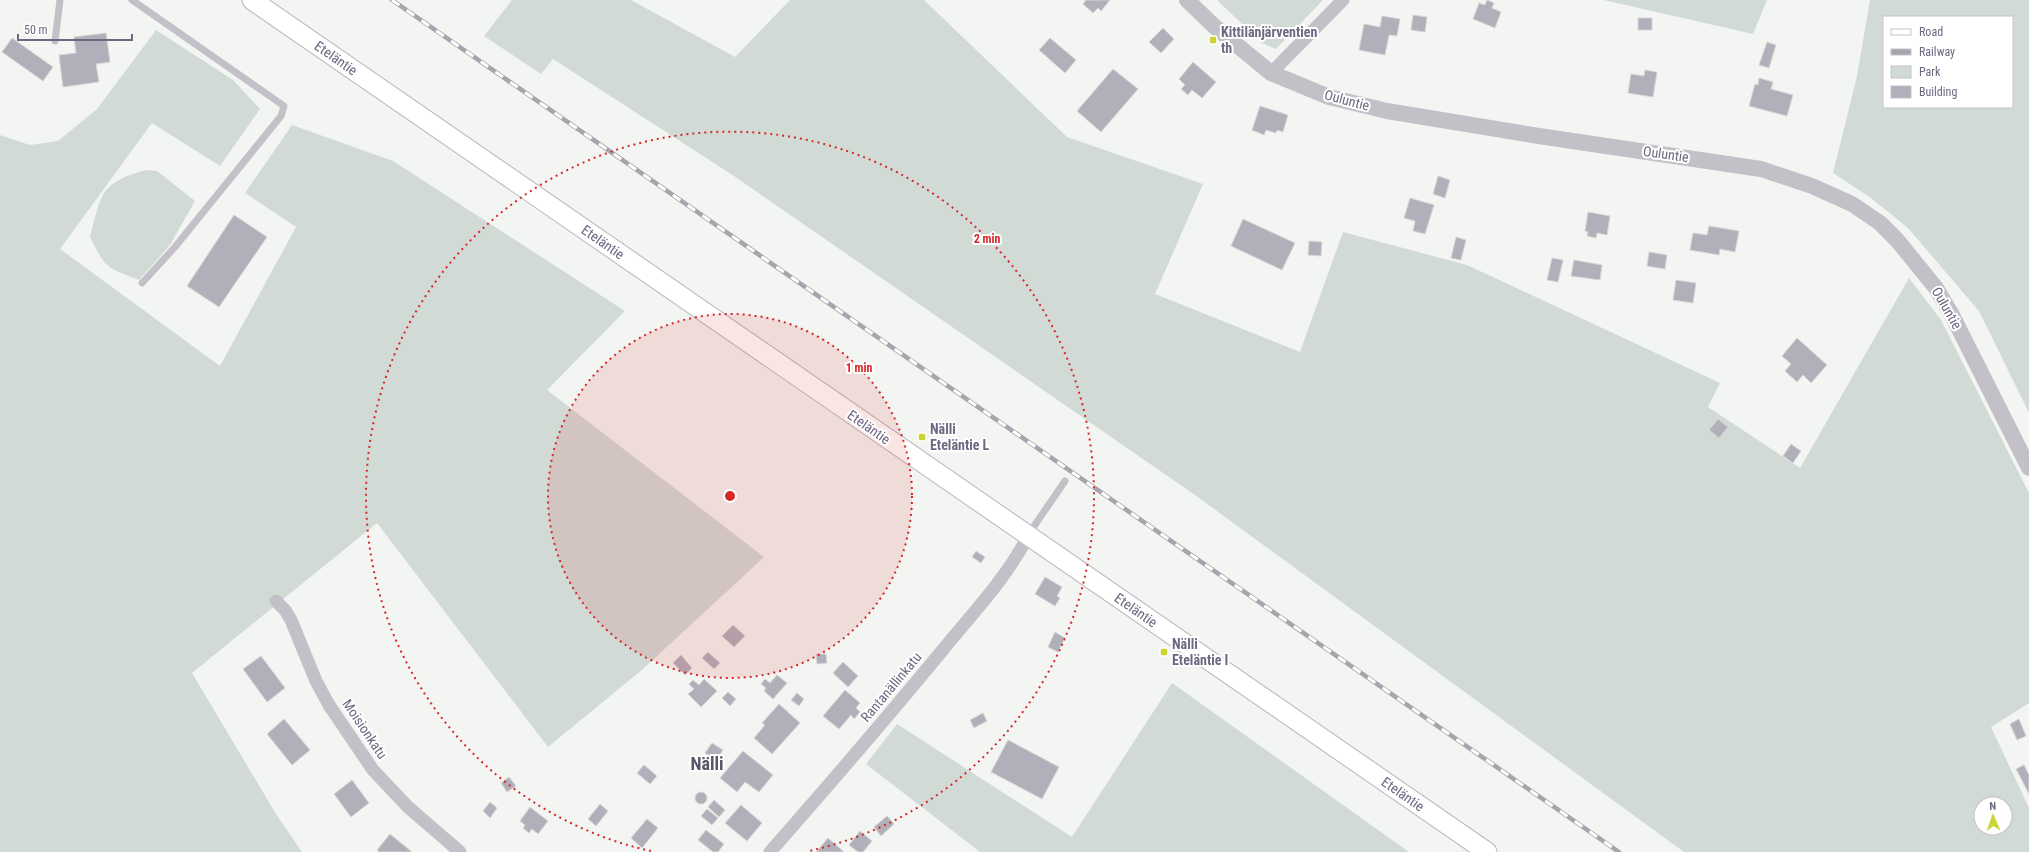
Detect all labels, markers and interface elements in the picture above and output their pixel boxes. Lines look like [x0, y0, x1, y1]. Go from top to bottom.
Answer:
scale bar [18, 16, 132, 42]
legend [1883, 16, 2013, 108]
text: 50 m [24, 23, 48, 37]
place label: Kittilänjärventien th [1221, 24, 1317, 56]
text: Road [1919, 25, 1943, 39]
marker: Kittilänjärventien th [1208, 35, 1218, 45]
street label: Eteläntie [312, 38, 361, 79]
text: Railway [1919, 45, 1955, 59]
text: Park [1919, 65, 1941, 79]
text: Building [1919, 85, 1957, 99]
street label: Ouluntie [1323, 86, 1372, 114]
street label: Ouluntie [1642, 143, 1690, 165]
street label: Eteläntie [579, 222, 628, 263]
text: 2 min [974, 232, 1000, 246]
street label: Ouluntie [1929, 284, 1966, 332]
text: 1 min [846, 361, 872, 375]
street label: Eteläntie [845, 407, 894, 448]
place label: Nälli Eteläntie L [930, 421, 990, 453]
marker: Nälli Eteläntie L [917, 432, 927, 442]
centre of rings [723, 489, 737, 503]
street label: Eteläntie [1112, 590, 1161, 631]
place label: Nälli Eteläntie I [1172, 636, 1228, 668]
marker: Nälli Eteläntie I [1159, 647, 1169, 657]
street label: Rantanällinkatu [857, 649, 925, 725]
street label: Moisionkatu [339, 696, 391, 762]
district label: Nälli [690, 753, 724, 774]
street label: Eteläntie [1379, 774, 1428, 815]
north arrow [1973, 796, 2013, 836]
text: N [1989, 800, 1997, 813]

